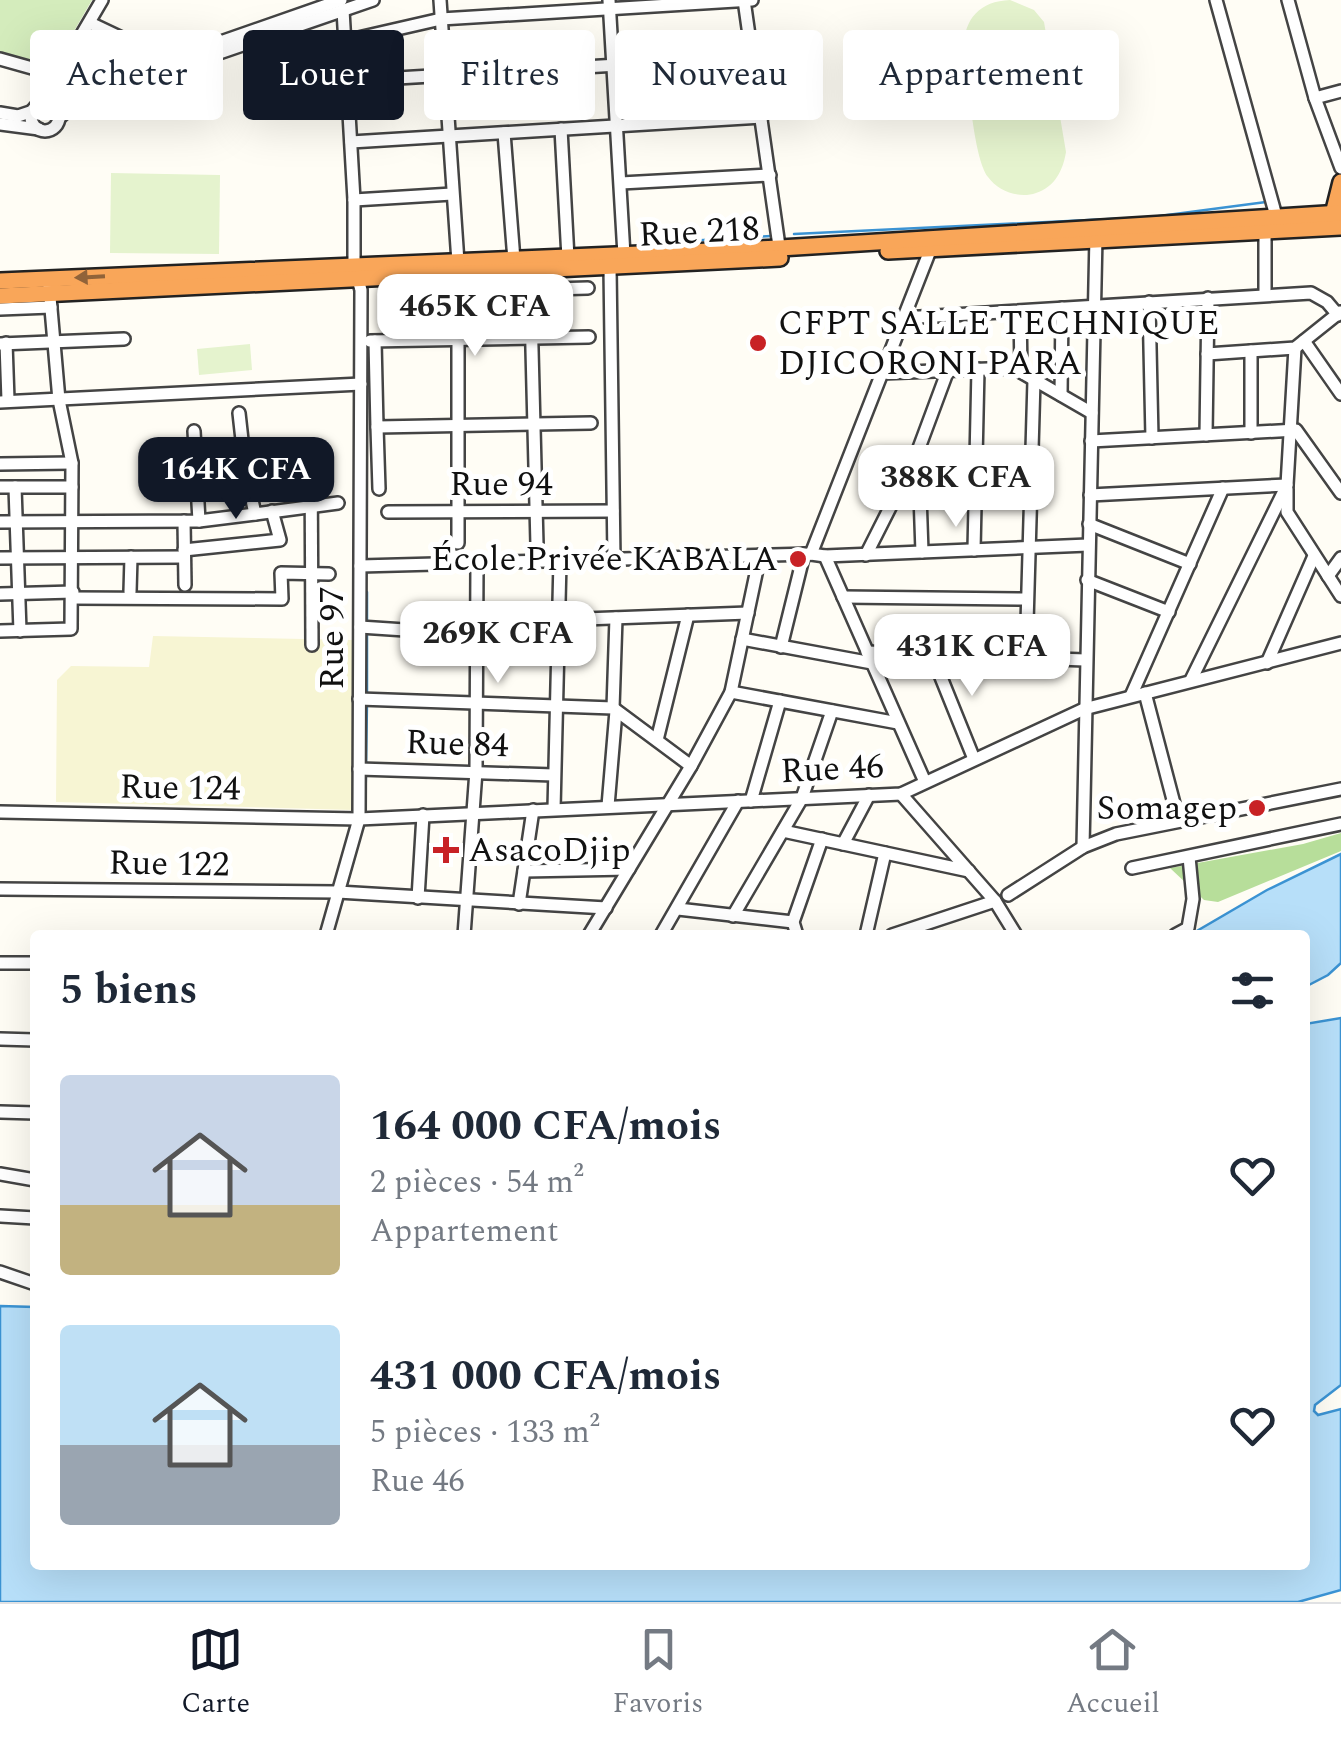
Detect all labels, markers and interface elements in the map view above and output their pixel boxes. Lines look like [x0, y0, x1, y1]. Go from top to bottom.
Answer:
chip: Acheter [30, 30, 223, 120]
chip: Louer [243, 30, 404, 120]
chip: Filtres [424, 30, 595, 120]
chip: Nouveau [615, 30, 823, 120]
chip: Appartement [843, 30, 1119, 120]
street label: Rue 218 [637, 202, 761, 262]
one-way arrow [74, 269, 106, 285]
pin: 465K CFA [372, 274, 578, 359]
text: 465K CFA [399, 282, 551, 331]
place label: CFPT SALLE TECHNIQUE DJICORONI PARA [778, 297, 1220, 390]
marker: CFPT SALLE TECHNIQUE DJICORONI PARA [747, 332, 769, 354]
pin: 164K CFA [133, 437, 339, 522]
text: 164K CFA [160, 445, 312, 494]
pin: 388K CFA [853, 445, 1059, 530]
text: 388K CFA [880, 453, 1032, 502]
street label: Rue 94 [449, 458, 553, 511]
place label: École Privée KABALA [431, 533, 778, 586]
marker: École Privée KABALA [787, 548, 809, 570]
street label: Rue 97 [306, 586, 359, 690]
pin: 269K CFA [395, 601, 601, 686]
text: 269K CFA [422, 609, 574, 658]
pin: 431K CFA [869, 614, 1075, 699]
text: 431K CFA [896, 622, 1048, 671]
street label: Rue 84 [404, 716, 510, 772]
street label: Rue 46 [779, 740, 885, 798]
street label: Rue 124 [119, 760, 241, 816]
place label: Somagep [1096, 782, 1237, 835]
marker: Somagep [1246, 797, 1268, 819]
place label: AsacoDjip [468, 824, 631, 877]
street label: Rue 122 [108, 836, 230, 892]
marker: AsacoDjip [433, 837, 459, 863]
text: 5 biens [60, 959, 198, 1022]
icon: filters [1225, 963, 1280, 1018]
text: 164 000 CFA/mois [370, 1095, 721, 1158]
icon: home [140, 1115, 260, 1235]
icon: heart [1225, 1148, 1280, 1203]
text: 2 pièces · 54 m² [370, 1158, 584, 1207]
text: Appartement [370, 1207, 559, 1256]
text: 431 000 CFA/mois [370, 1345, 721, 1408]
icon: home [140, 1365, 260, 1485]
icon: heart [1225, 1398, 1280, 1453]
text: 5 pièces · 133 m² [370, 1408, 600, 1457]
text: Rue 46 [370, 1457, 465, 1506]
tab: Carte [181, 1622, 250, 1725]
tab: Favoris [613, 1622, 703, 1725]
tab: Accueil [1066, 1622, 1160, 1725]

